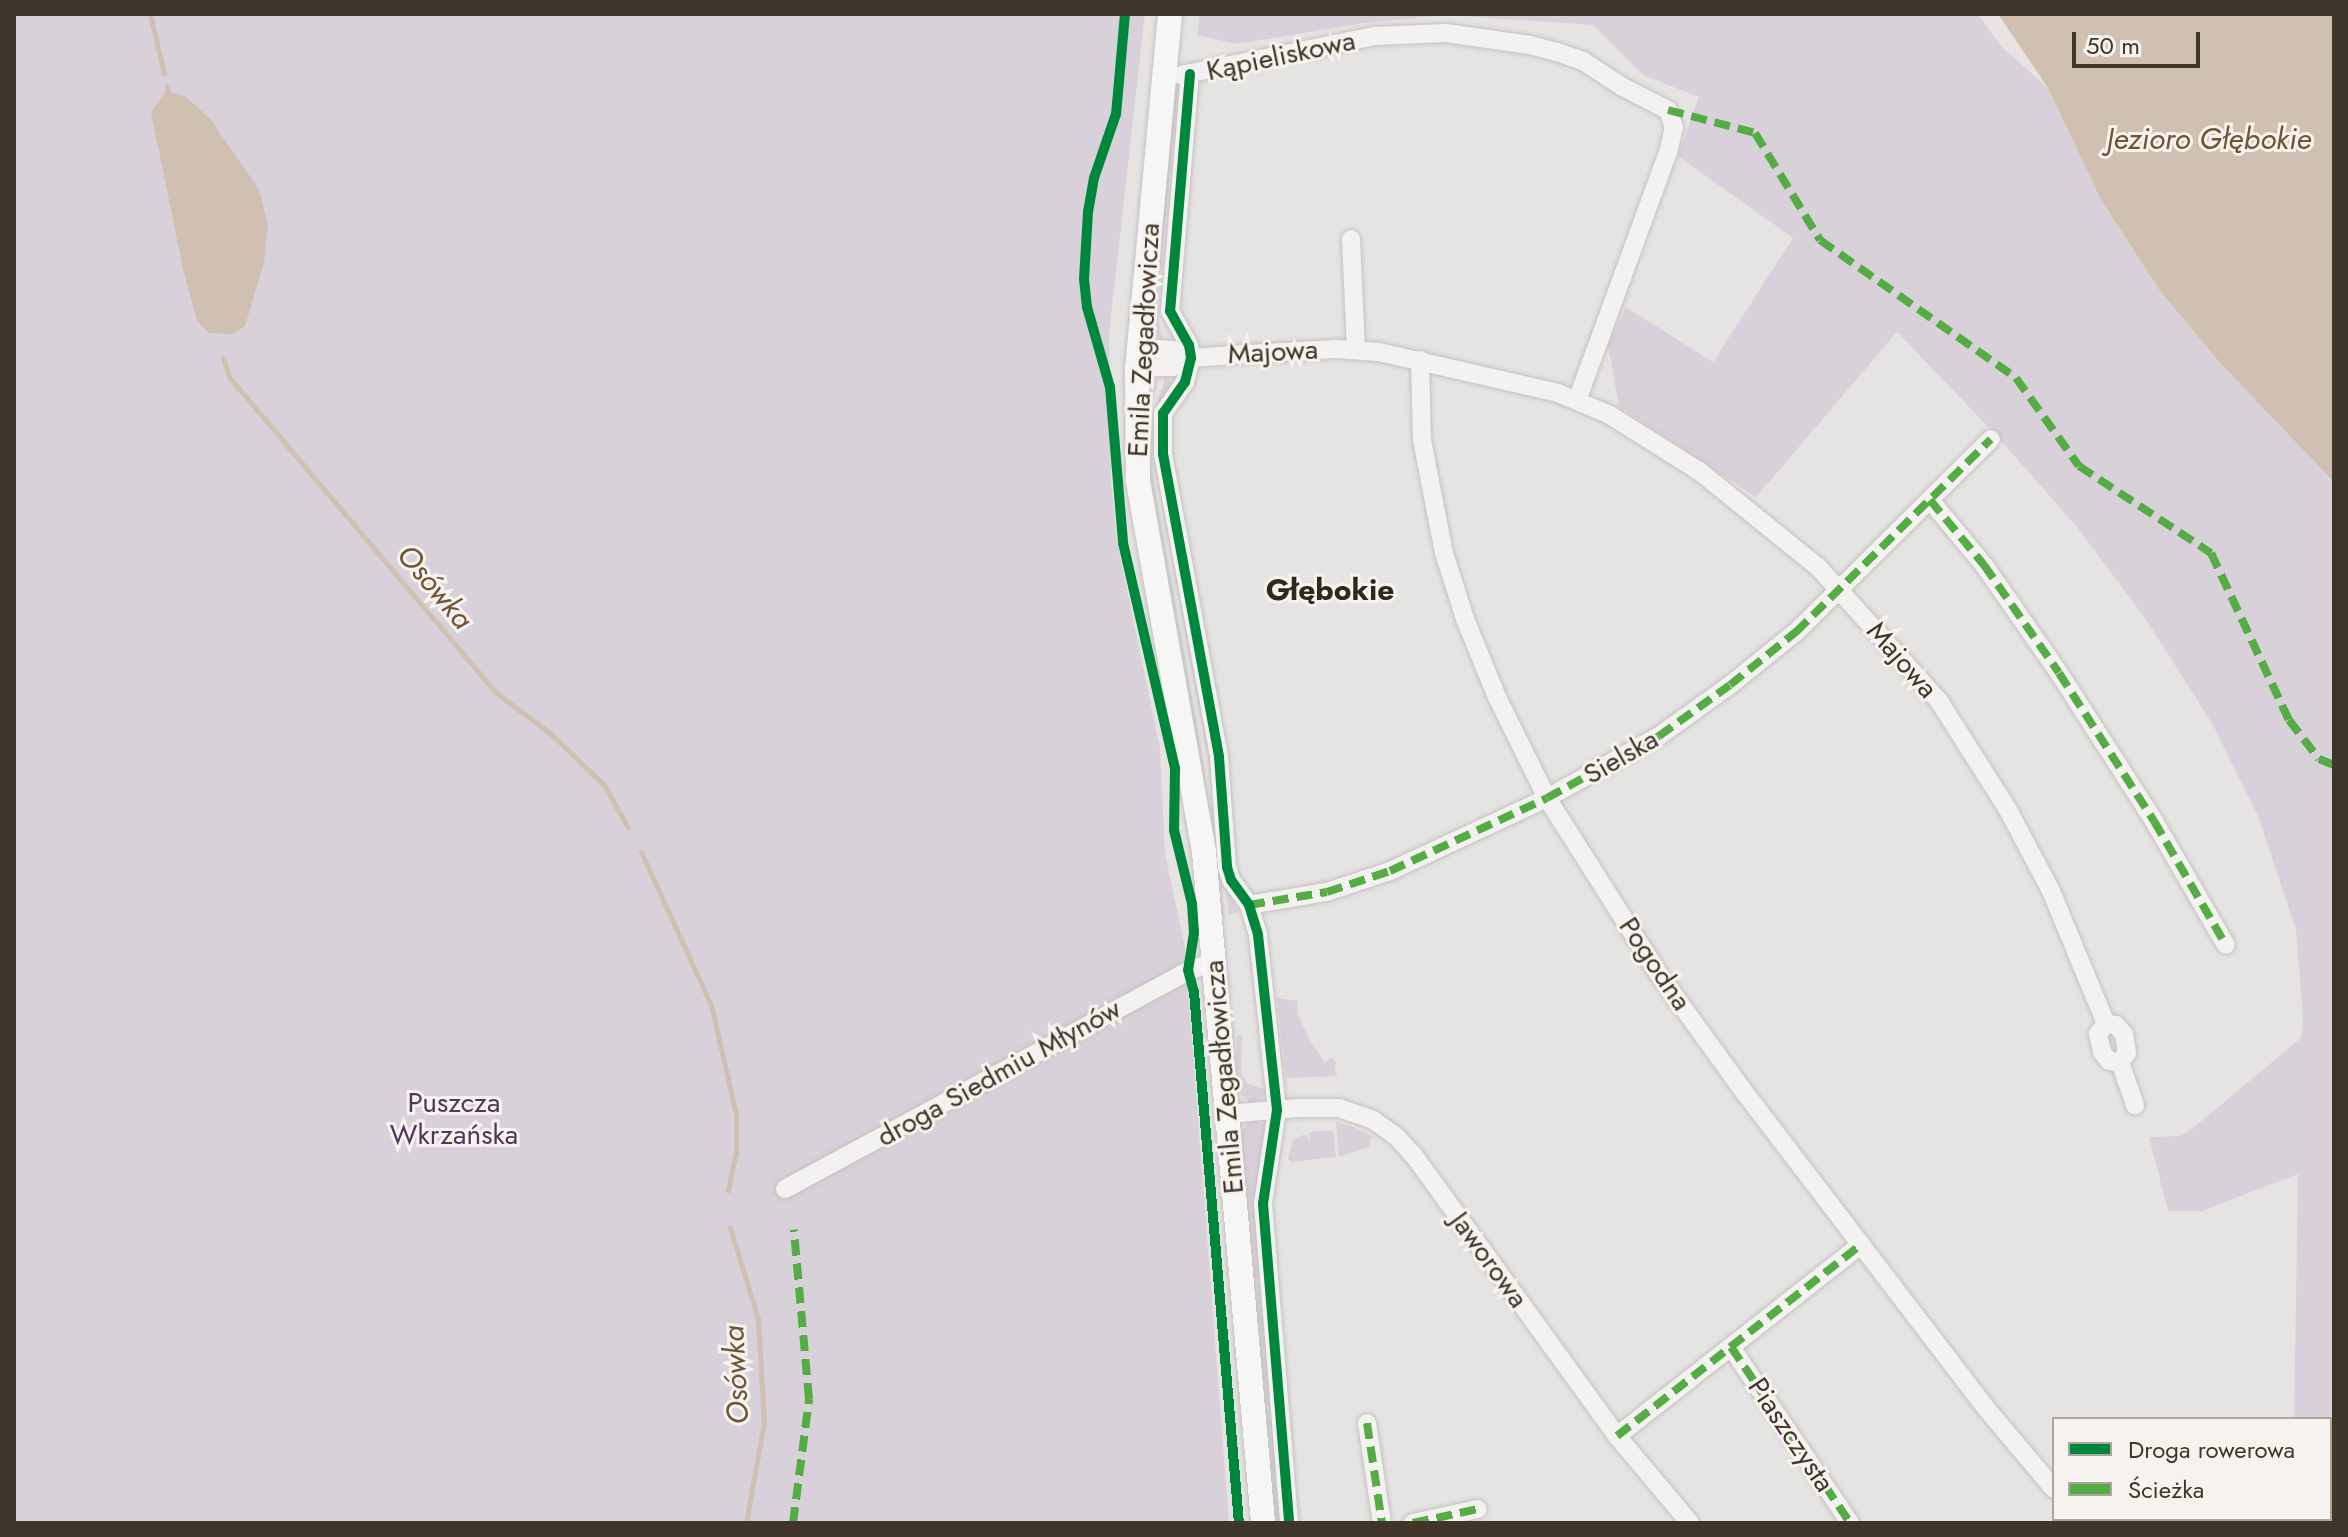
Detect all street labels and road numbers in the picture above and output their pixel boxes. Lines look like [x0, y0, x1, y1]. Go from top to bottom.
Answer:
street label: Kąpieliskowa [1203, 24, 1359, 88]
street label: Emila Zegadłowicza [1121, 222, 1167, 458]
street label: Majowa [1227, 333, 1319, 371]
street label: Majowa [1860, 615, 1944, 705]
street label: Sielska [1578, 722, 1664, 792]
street label: Pogodna [1612, 911, 1698, 1017]
street label: Emila Zegadłowicza [1197, 959, 1251, 1195]
street label: droga Siedmiu Młynów [871, 992, 1127, 1154]
street label: Jaworowa [1443, 1205, 1535, 1315]
street label: Piaszczysta [1741, 1372, 1841, 1498]

